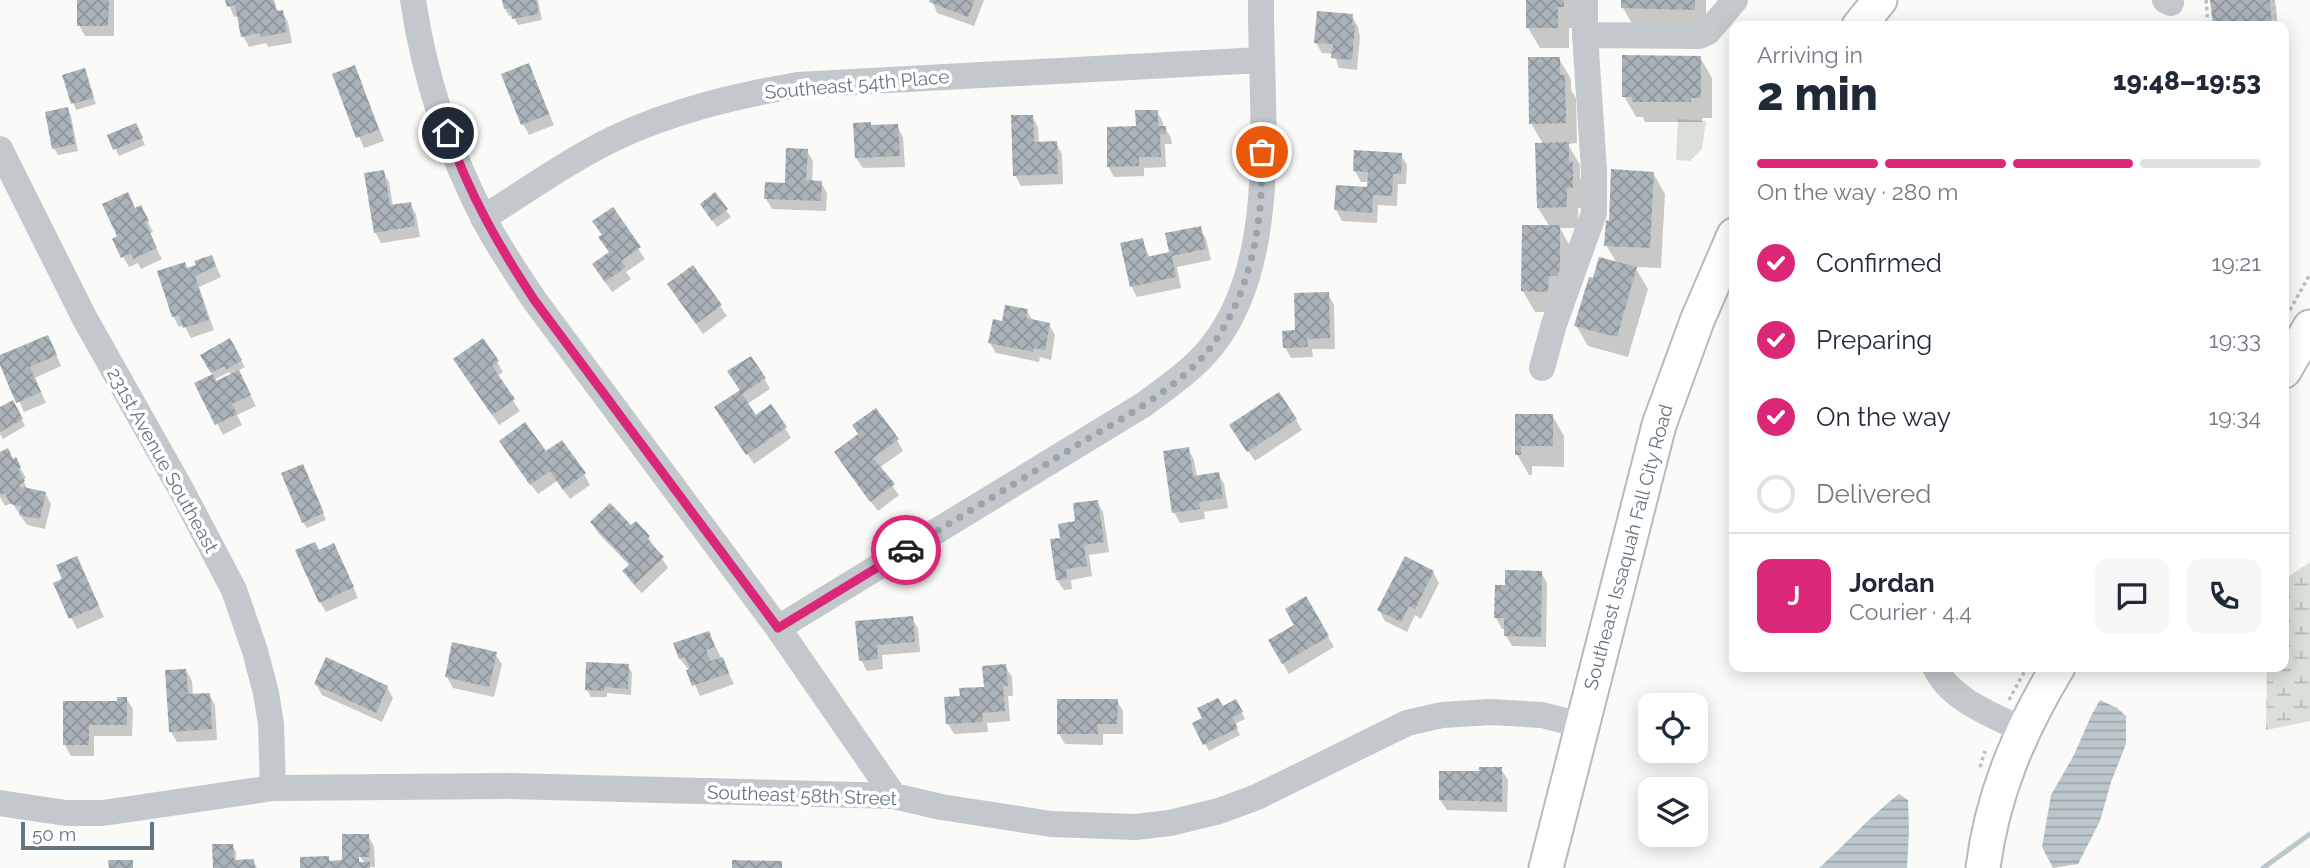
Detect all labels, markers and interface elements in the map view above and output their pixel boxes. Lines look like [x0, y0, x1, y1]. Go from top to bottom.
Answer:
text: Arriving in [1757, 41, 1863, 68]
street label: Southeast 54th Place [764, 65, 950, 103]
text: 19:48–19:53 [2113, 66, 2261, 96]
text: 2 min [1757, 67, 1878, 121]
pin [418, 103, 478, 163]
icon: home [429, 114, 467, 152]
pin [1232, 122, 1292, 182]
icon: bag [1243, 133, 1281, 171]
text: On the way · 280 m [1757, 178, 1959, 205]
icon: check [1757, 244, 1795, 282]
text: Confirmed [1816, 248, 1942, 278]
text: 19:21 [2212, 249, 2261, 276]
icon: check [1757, 321, 1795, 359]
text: Preparing [1816, 325, 1932, 355]
text: 19:33 [2209, 326, 2261, 353]
street label: 231st Avenue Southeast [103, 364, 223, 557]
icon: check [1757, 398, 1795, 436]
street label: Southeast Issaquah Fall City Road [1579, 402, 1677, 692]
text: On the way [1816, 402, 1951, 432]
text: 19:34 [2209, 403, 2261, 430]
text: Delivered [1816, 479, 1931, 509]
courier [871, 515, 941, 585]
icon: car [887, 531, 925, 569]
button: chat [2095, 559, 2169, 633]
button: phone [2187, 559, 2261, 633]
text: Jordan [1849, 568, 1935, 598]
text: J [1788, 581, 1800, 611]
text: Courier · 4.4 [1849, 598, 1972, 625]
map controls [1638, 693, 1708, 847]
button: locate [1638, 693, 1708, 763]
button: layers [1638, 777, 1708, 847]
street label: Southeast 58th Street [707, 781, 898, 809]
scale bar [21, 819, 154, 851]
text: 50 m [32, 823, 76, 845]

